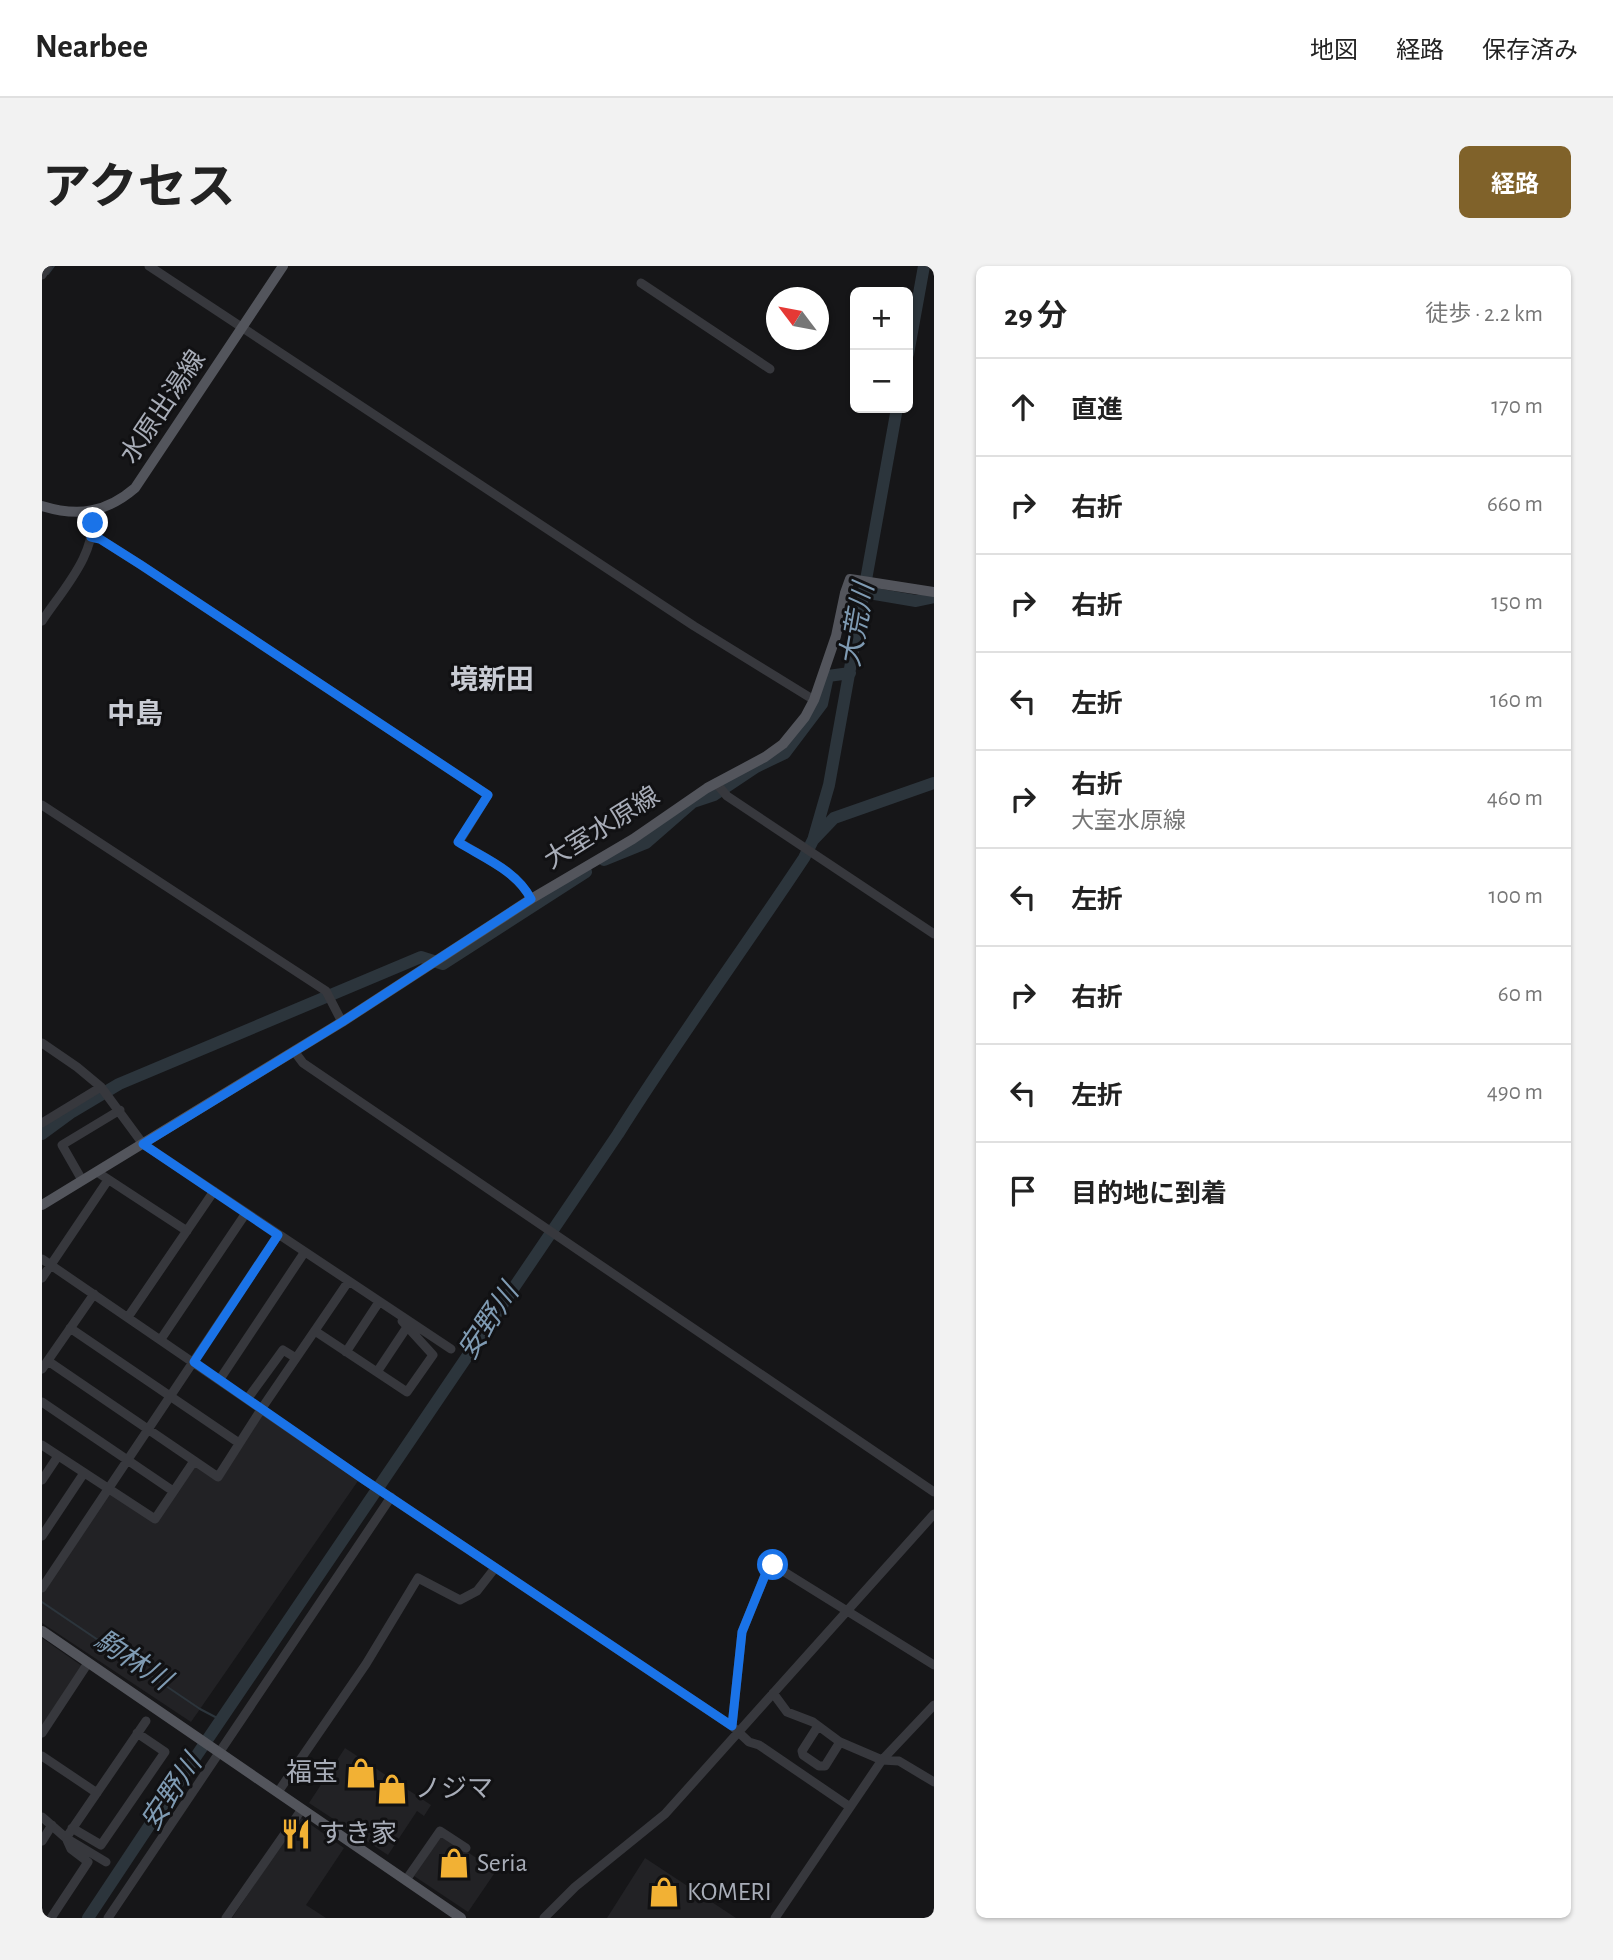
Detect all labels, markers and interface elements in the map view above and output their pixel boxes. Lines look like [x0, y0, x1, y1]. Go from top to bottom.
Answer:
text: Nearbee [35, 31, 148, 64]
text: 地図 [1310, 39, 1358, 63]
text: 経路 [1396, 39, 1444, 63]
text: 保存済み [1482, 39, 1578, 63]
button: 経路 [1459, 146, 1571, 218]
text: アクセス [42, 164, 236, 213]
north arrow [766, 287, 829, 350]
map controls [850, 287, 913, 413]
button: + [850, 287, 913, 350]
text: 29 分 [1004, 301, 1067, 331]
text: 徒歩 · 2.2 km [1425, 303, 1543, 326]
street label: 水原出湯線 [115, 345, 210, 468]
button: − [850, 350, 913, 413]
icon: ahead [1004, 388, 1042, 426]
text: 170 m [1491, 395, 1543, 418]
text: 直進 [1071, 397, 1123, 423]
icon: right [1004, 486, 1042, 524]
text: 660 m [1487, 493, 1543, 516]
text: 右折 [1071, 495, 1123, 521]
route end [77, 507, 108, 538]
water label: 大荒川 [835, 578, 880, 669]
icon: right [1004, 584, 1042, 622]
text: 150 m [1491, 591, 1543, 614]
text: 右折 [1071, 593, 1123, 619]
district label: 境新田 [450, 665, 534, 695]
icon: left [1004, 682, 1042, 720]
text: 160 m [1490, 689, 1543, 712]
text: 左折 [1071, 691, 1123, 717]
district label: 中島 [107, 698, 163, 729]
text: 右折 [1071, 772, 1123, 798]
icon: right [1004, 780, 1042, 818]
street label: 大室水原線 [539, 782, 664, 873]
text: 460 m [1487, 787, 1543, 810]
text: 大室水原線 [1071, 810, 1186, 833]
icon: left [1004, 878, 1042, 916]
text: 100 m [1489, 885, 1543, 908]
text: 左折 [1071, 887, 1123, 913]
icon: right [1004, 976, 1042, 1014]
text: 60 m [1498, 983, 1543, 1006]
text: 右折 [1071, 985, 1123, 1011]
icon: left [1004, 1074, 1042, 1112]
text: 490 m [1487, 1081, 1543, 1104]
text: 左折 [1071, 1083, 1123, 1109]
icon: arrive [1004, 1172, 1042, 1210]
text: 目的地に到着 [1071, 1181, 1227, 1207]
water label: 安野川 [452, 1276, 526, 1365]
route start [757, 1549, 788, 1580]
water label: 駒林川 [89, 1625, 178, 1697]
water label: 安野川 [135, 1747, 209, 1836]
shop icon: 福宝 [344, 1756, 378, 1790]
place label: 福宝 [286, 1758, 338, 1786]
shop icon: ノジマ [375, 1772, 409, 1806]
place label: ノジマ [415, 1776, 493, 1802]
restaurant icon: すき家 [279, 1817, 313, 1851]
place label: すき家 [319, 1820, 397, 1847]
shop icon: Seria [437, 1846, 471, 1880]
place label: Seria [477, 1850, 527, 1876]
shop icon: KOMERI [647, 1875, 681, 1909]
place label: KOMERI [687, 1879, 772, 1905]

